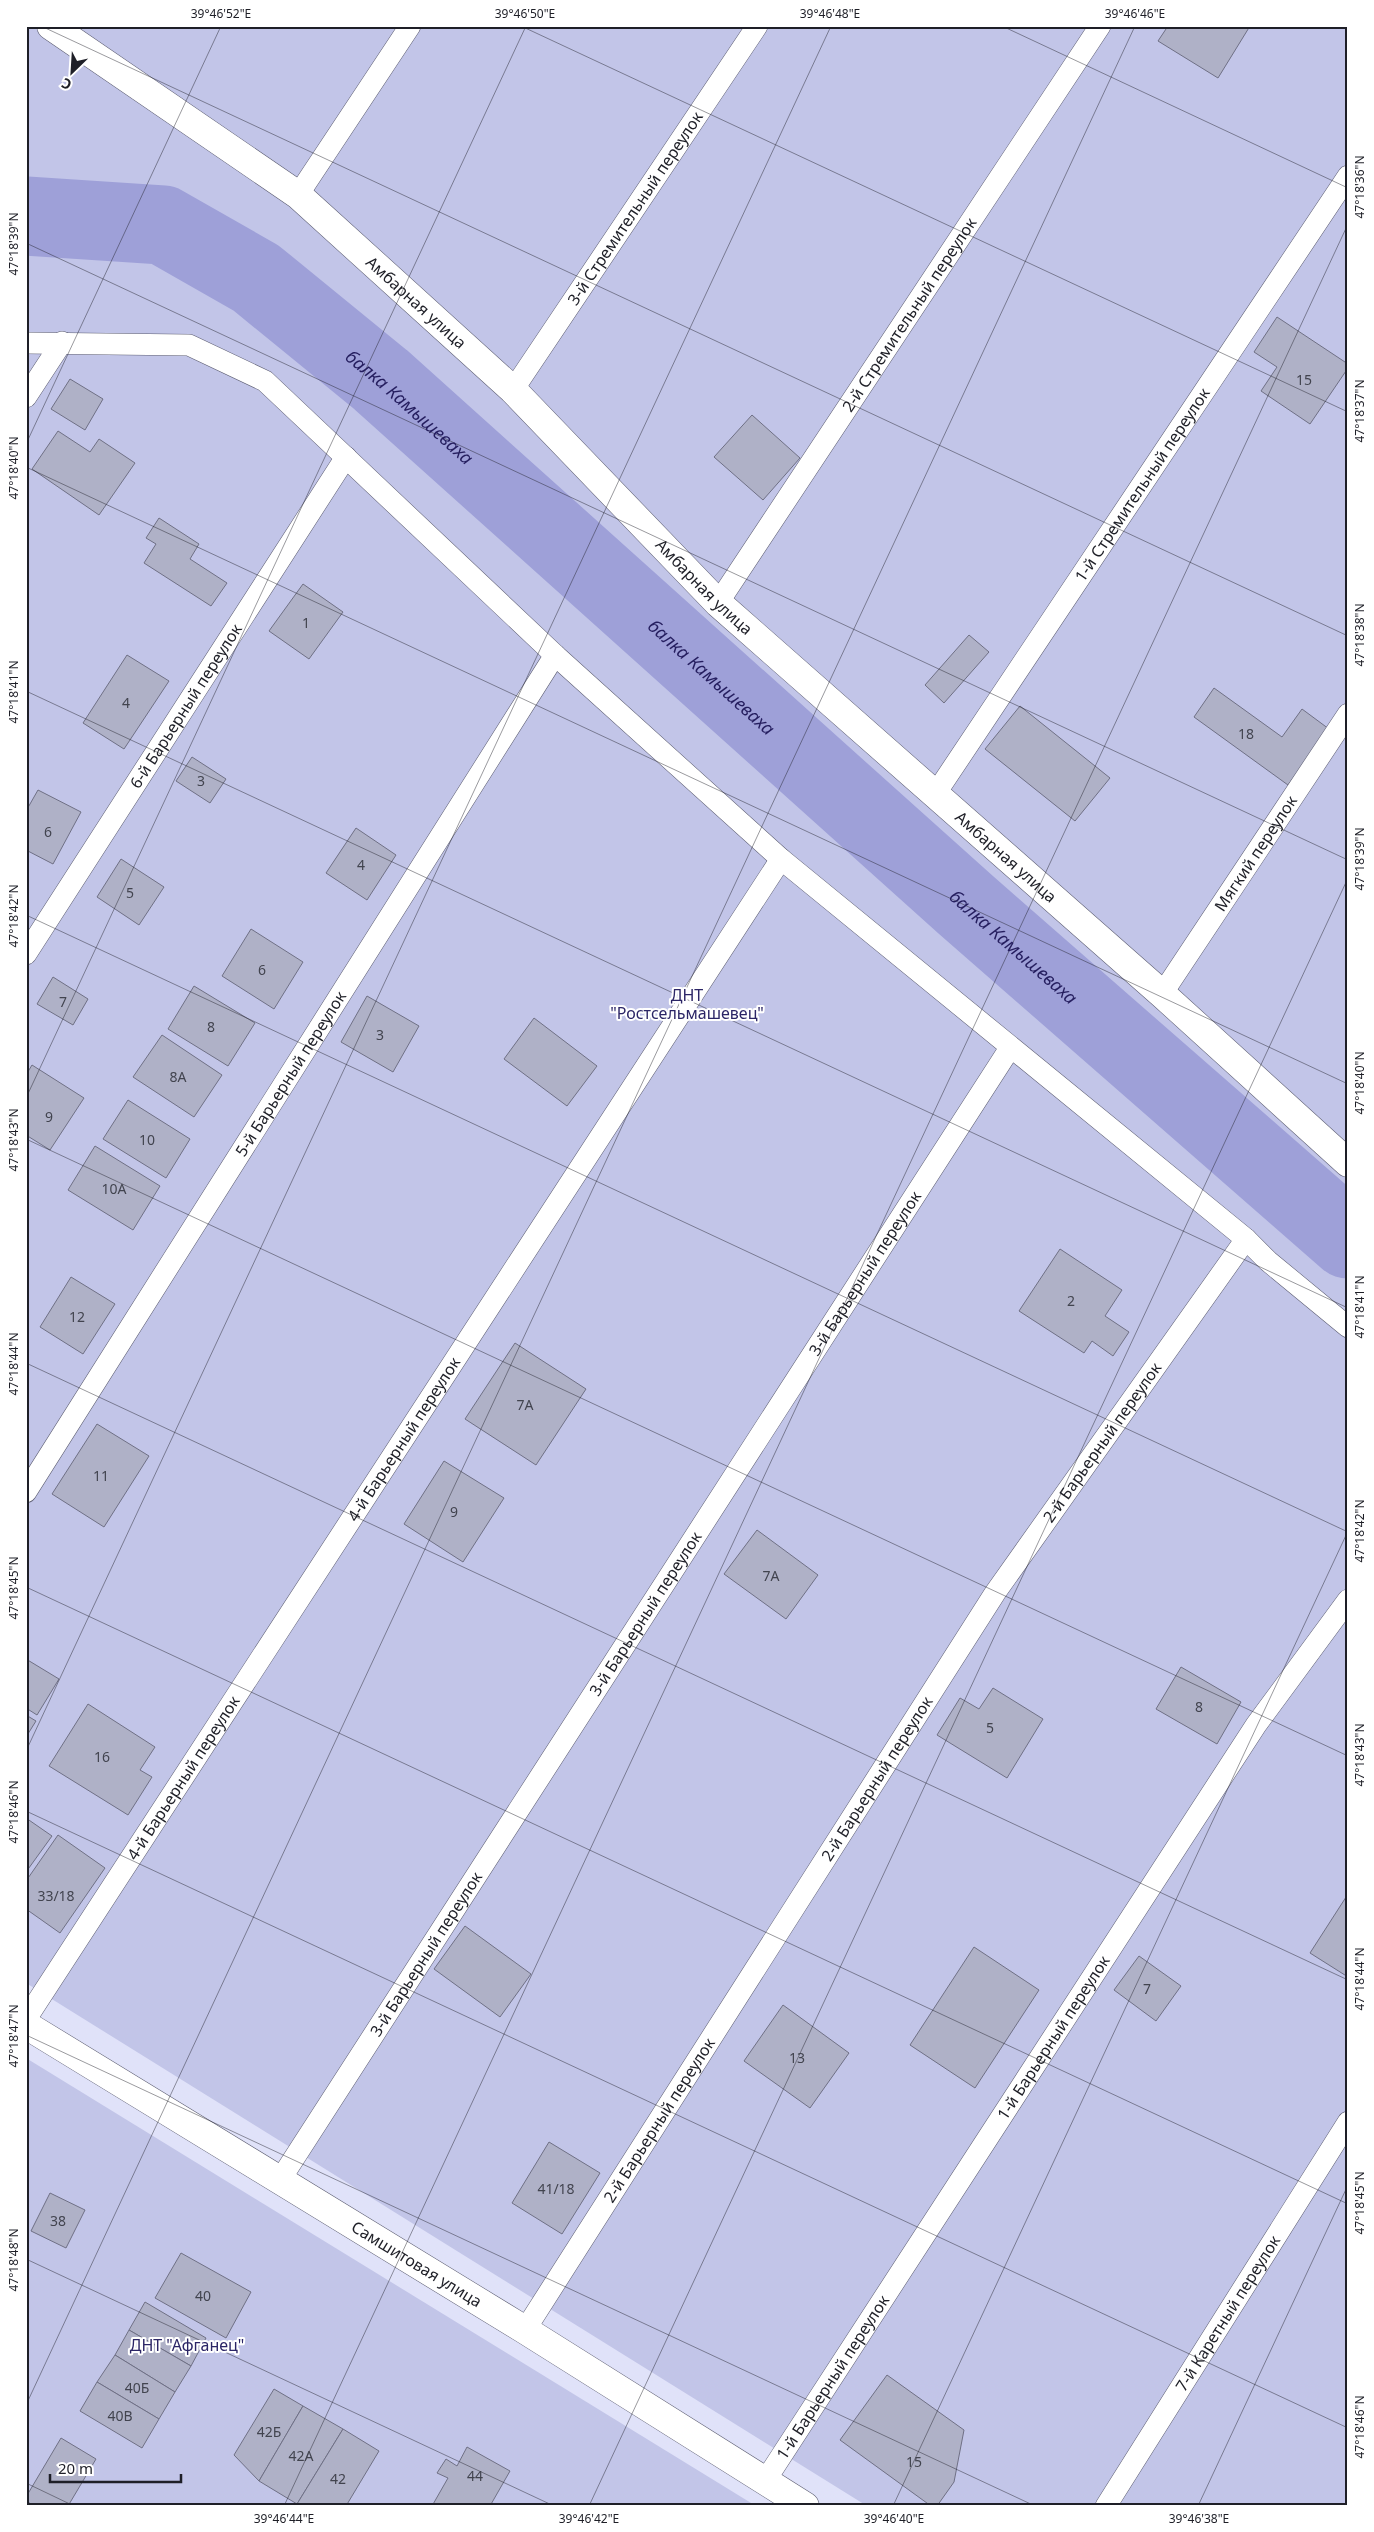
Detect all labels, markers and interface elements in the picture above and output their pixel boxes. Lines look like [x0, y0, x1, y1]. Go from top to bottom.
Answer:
text: 39°46'52"E [191, 5, 251, 22]
text: 39°46'50"E [495, 5, 555, 22]
text: 39°46'48"E [800, 5, 860, 22]
text: 39°46'46"E [1105, 5, 1165, 22]
north arrow [48, 48, 98, 98]
text: С [58, 74, 74, 95]
street label: 3-й Стремительный переулок [562, 107, 708, 309]
text: 47°18'36"N [1351, 155, 1368, 219]
text: 47°18'39"N [5, 212, 22, 276]
street label: 2-й Стремительный переулок [837, 213, 982, 416]
street label: Амбарная улица [361, 251, 471, 354]
water label: балка Камышеваха [341, 344, 479, 470]
house number: 15 [1296, 370, 1312, 389]
text: 47°18'37"N [1351, 379, 1368, 443]
street label: 1-й Стремительный переулок [1069, 383, 1215, 586]
text: 47°18'40"N [5, 436, 22, 500]
street label: Амбарная улица [651, 534, 758, 640]
text: 47°18'38"N [1351, 603, 1368, 667]
house number: 1 [302, 613, 310, 632]
water label: балка Камышеваха [643, 614, 780, 740]
street label: 6-й Барьерный переулок [125, 619, 247, 792]
text: 47°18'41"N [5, 660, 22, 724]
house number: 4 [122, 693, 130, 712]
house number: 18 [1238, 724, 1254, 743]
house number: 3 [197, 771, 205, 790]
street label: Мягкий переулок [1209, 791, 1302, 915]
street label: Амбарная улица [951, 806, 1061, 907]
house number: 6 [44, 822, 52, 841]
text: 47°18'39"N [1351, 827, 1368, 891]
house number: 4 [357, 855, 365, 874]
house number: 5 [126, 883, 134, 902]
text: 47°18'42"N [5, 884, 22, 948]
water label: балка Камышеваха [945, 884, 1083, 1009]
house number: 6 [258, 960, 266, 979]
park label: ДНТ "Ростсельмашевец" [610, 984, 764, 1024]
street label: 5-й Барьерный переулок [230, 986, 351, 1160]
house number: 7 [59, 992, 67, 1011]
house number: 8 [207, 1017, 215, 1036]
house number: 3 [376, 1025, 384, 1044]
text: 47°18'40"N [1351, 1051, 1368, 1115]
house number: 8А [170, 1067, 187, 1086]
house number: 9 [45, 1107, 53, 1126]
text: 47°18'43"N [5, 1108, 22, 1172]
house number: 10 [139, 1130, 155, 1149]
house number: 10А [102, 1179, 127, 1198]
street label: 3-й Барьерный переулок [804, 1186, 926, 1360]
text: 47°18'41"N [1351, 1275, 1368, 1339]
house number: 2 [1067, 1291, 1075, 1310]
house number: 12 [69, 1307, 85, 1326]
text: 47°18'44"N [5, 1332, 22, 1396]
street label: 4-й Барьерный переулок [342, 1352, 465, 1525]
street label: 2-й Барьерный переулок [1038, 1357, 1167, 1527]
house number: 7А [517, 1395, 534, 1414]
house number: 11 [93, 1466, 109, 1485]
text: 47°18'42"N [1351, 1499, 1368, 1563]
house number: 9 [450, 1502, 458, 1521]
street label: 3-й Барьерный переулок [584, 1527, 707, 1700]
text: 47°18'45"N [5, 1556, 22, 1620]
house number: 7А [763, 1566, 780, 1585]
street label: 4-й Барьерный переулок [122, 1691, 245, 1864]
street label: 2-й Барьерный переулок [816, 1691, 938, 1865]
house number: 8 [1195, 1697, 1203, 1716]
house number: 5 [986, 1718, 994, 1737]
text: 47°18'43"N [1351, 1723, 1368, 1787]
house number: 16 [94, 1747, 110, 1766]
text: 47°18'46"N [5, 1780, 22, 1844]
street label: 3-й Барьерный переулок [365, 1867, 487, 2040]
house number: 33/18 [37, 1886, 75, 1905]
text: 47°18'44"N [1351, 1947, 1368, 2011]
street label: 1-й Барьерный переулок [992, 1951, 1115, 2124]
house number: 7 [1143, 1979, 1151, 1998]
text: 47°18'47"N [5, 2004, 22, 2068]
street label: 2-й Барьерный переулок [598, 2033, 720, 2207]
house number: 13 [789, 2048, 805, 2067]
text: 47°18'45"N [1351, 2171, 1368, 2235]
house number: 41/18 [537, 2179, 575, 2198]
house number: 38 [50, 2211, 66, 2230]
street label: Самшитовая улица [347, 2216, 486, 2312]
text: 47°18'48"N [5, 2228, 22, 2292]
street label: 7-й Каретный переулок [1170, 2230, 1285, 2395]
house number: 40 [195, 2286, 211, 2305]
street label: 1-й Барьерный переулок [771, 2290, 894, 2463]
park label: ДНТ "Афганец" [130, 2334, 244, 2356]
house number: 40Б [125, 2378, 149, 2397]
text: 47°18'46"N [1351, 2395, 1368, 2459]
house number: 40В [107, 2406, 133, 2425]
house number: 42Б [257, 2422, 281, 2441]
house number: 42А [289, 2446, 314, 2465]
scale bar [50, 2452, 181, 2484]
house number: 15 [906, 2452, 922, 2471]
text: 20 m [58, 2458, 93, 2478]
house number: 44 [467, 2466, 483, 2485]
house number: 42 [330, 2469, 346, 2488]
text: 39°46'44"E [254, 2510, 314, 2527]
text: 39°46'42"E [559, 2510, 619, 2527]
text: 39°46'40"E [864, 2510, 924, 2527]
text: 39°46'38"E [1169, 2510, 1229, 2527]

